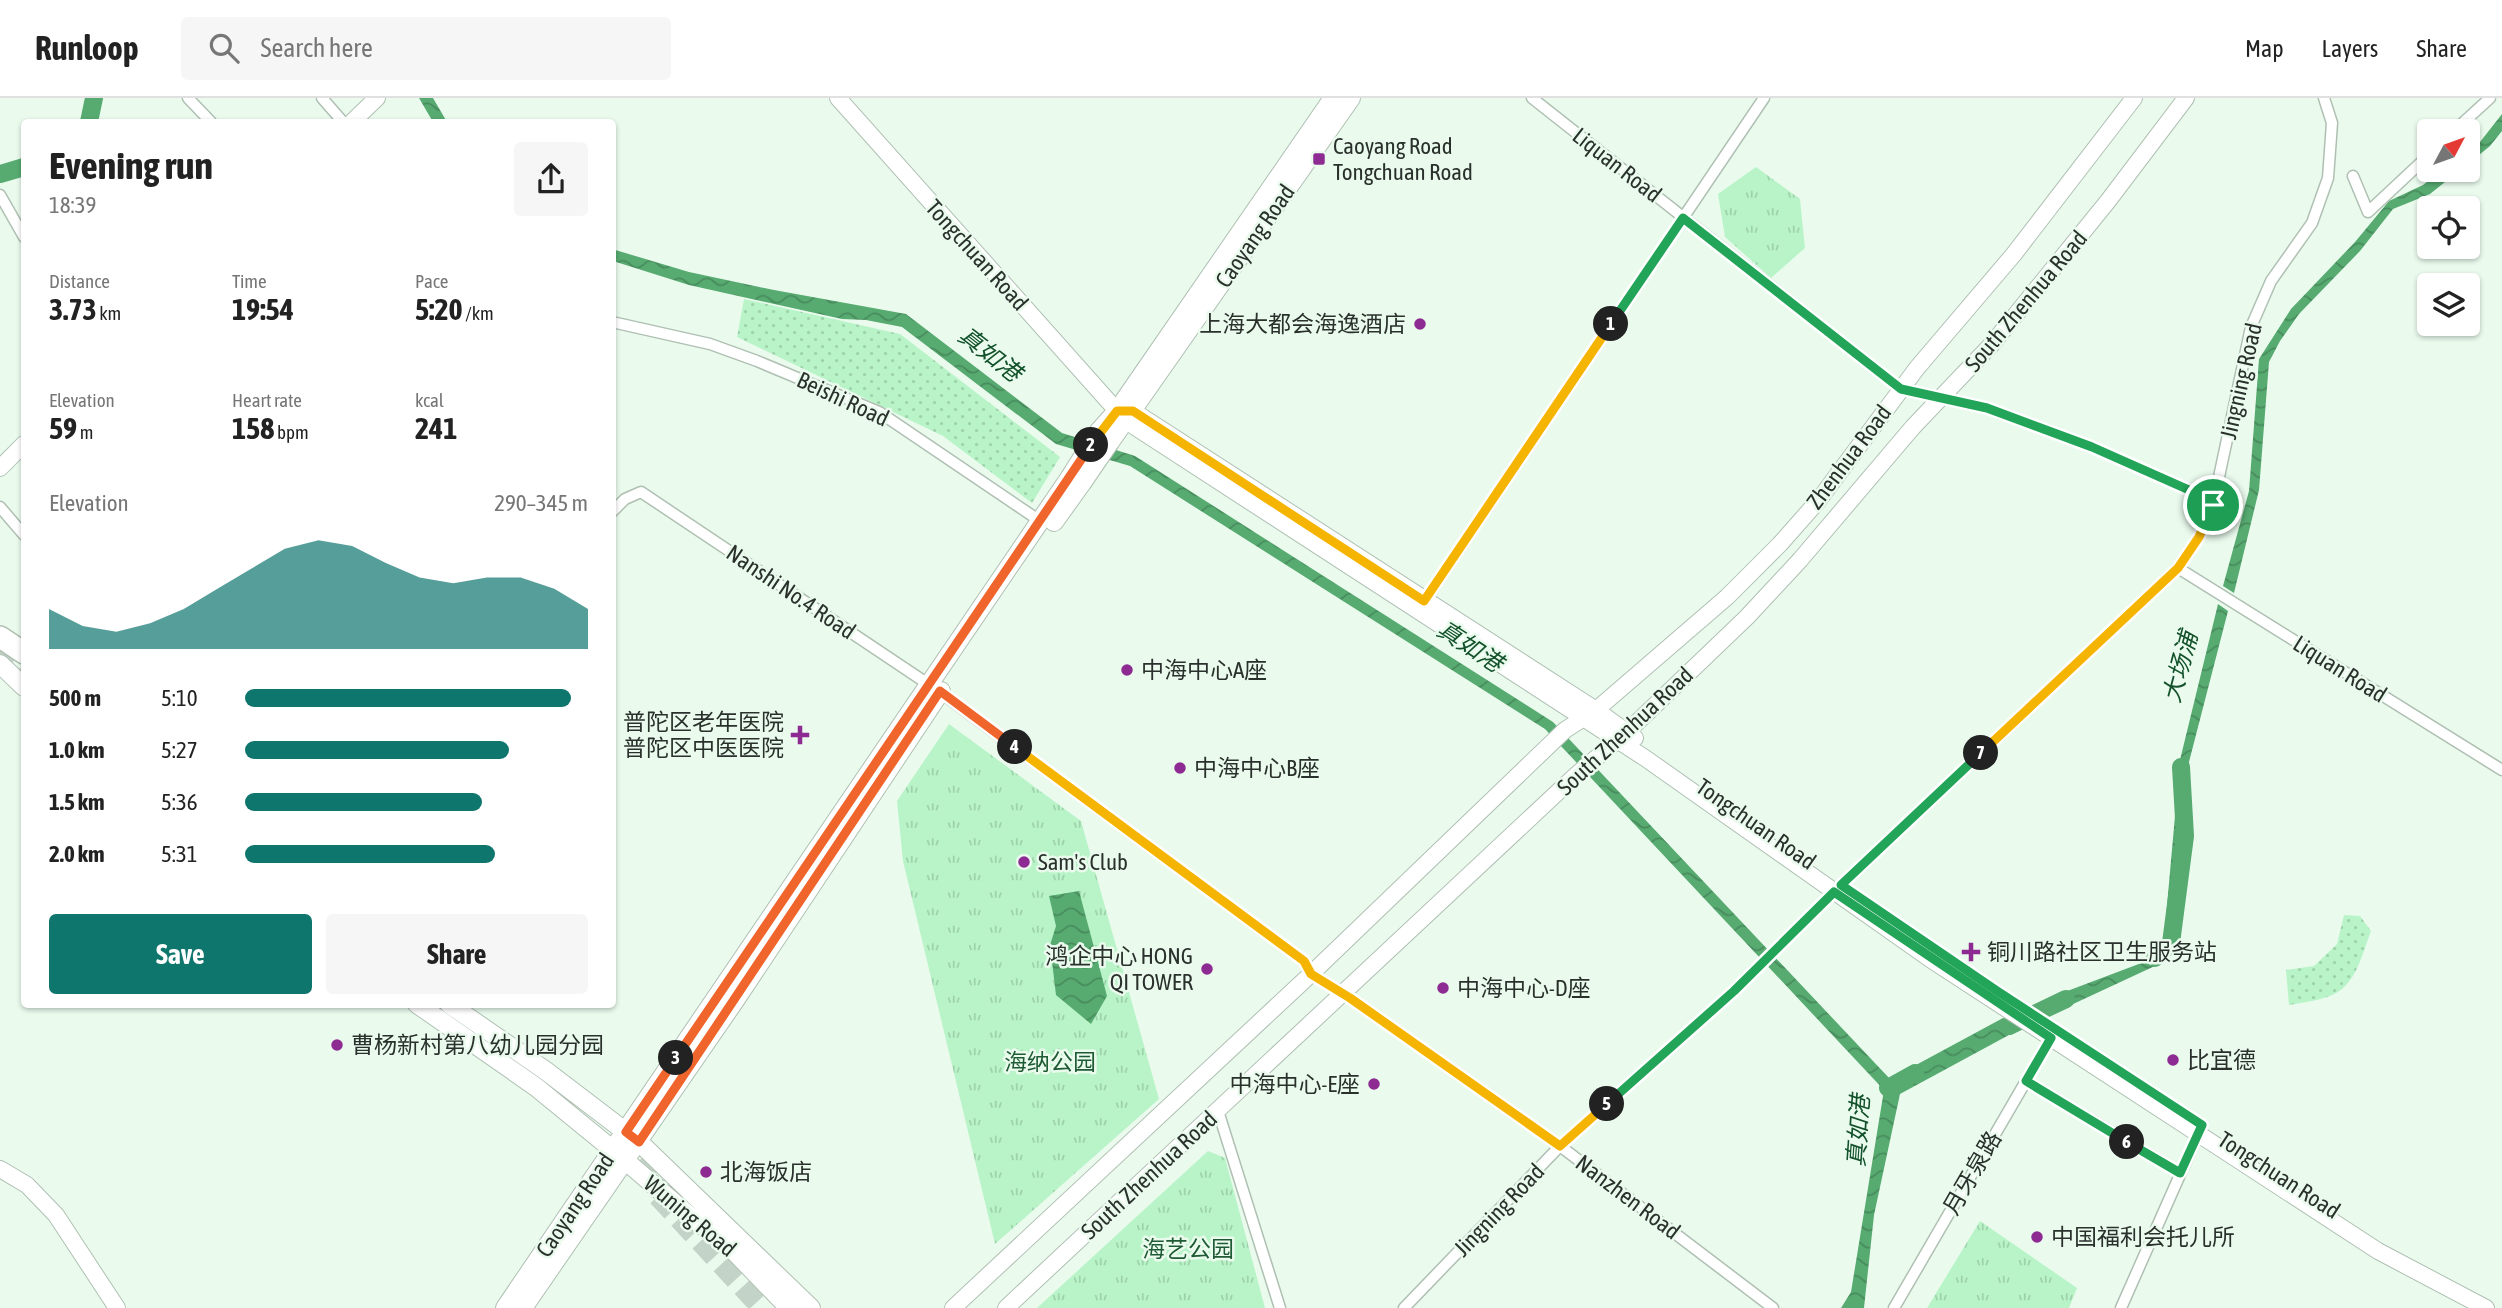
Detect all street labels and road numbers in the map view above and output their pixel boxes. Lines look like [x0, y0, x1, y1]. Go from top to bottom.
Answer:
street label: Liquan Road [1568, 122, 1666, 208]
street label: Caoyang Road [1210, 180, 1300, 292]
street label: Tongchuan Road [921, 194, 1033, 316]
street label: South Zhenhua Road [1960, 225, 2092, 377]
street label: Jingning Road [2215, 320, 2267, 442]
street label: Beishi Road [793, 366, 893, 432]
street label: Zhenhua Road [1802, 400, 1896, 514]
street label: Nanshi No.4 Road [722, 539, 860, 645]
street label: Liquan Road [2289, 630, 2391, 708]
street label: South Zhenhua Road [1552, 662, 1698, 800]
street label: Tongchuan Road [1691, 773, 1821, 875]
street label: South Zhenhua Road [1076, 1106, 1222, 1244]
street label: Tongchuan Road [2213, 1126, 2345, 1224]
street label: 月牙泉路 [1938, 1127, 2006, 1219]
street label: Caoyang Road [531, 1148, 619, 1262]
street label: Nanzhen Road [1571, 1149, 1685, 1245]
street label: Jingning Road [1449, 1158, 1549, 1262]
street label: Wuning Road [639, 1170, 741, 1262]

